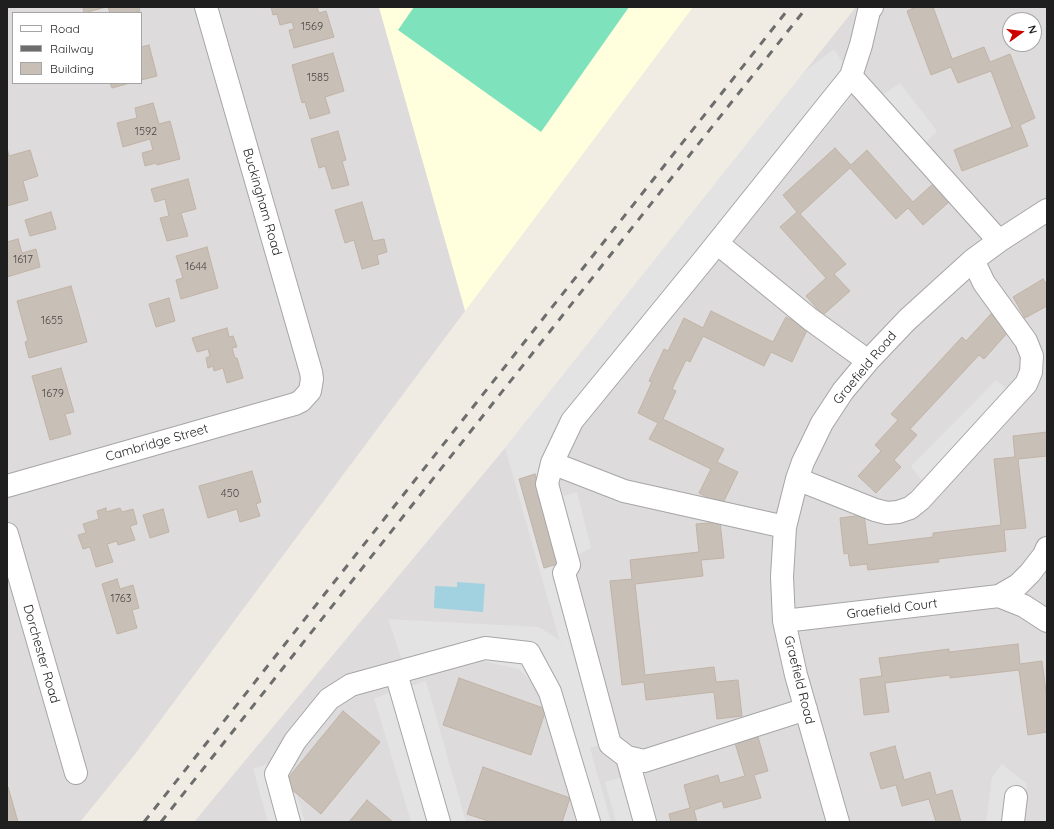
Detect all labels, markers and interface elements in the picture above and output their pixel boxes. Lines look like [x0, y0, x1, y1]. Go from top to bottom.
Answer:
legend [12, 12, 142, 84]
north arrow [1002, 12, 1042, 52]
house number: 1569 [301, 20, 323, 34]
text: Road [50, 21, 80, 36]
text: N [1025, 24, 1040, 35]
text: Railway [50, 41, 94, 56]
text: Building [50, 61, 94, 76]
house number: 1585 [307, 71, 329, 85]
house number: 1592 [135, 125, 157, 139]
street label: Buckingham Road [239, 147, 285, 257]
house number: 1617 [13, 253, 33, 267]
house number: 1644 [185, 260, 207, 274]
house number: 1655 [41, 314, 63, 328]
street label: Graefield Road [830, 328, 900, 408]
house number: 1679 [42, 387, 64, 401]
street label: Cambridge Street [104, 421, 210, 465]
house number: 450 [221, 487, 239, 501]
house number: 1763 [110, 592, 132, 606]
street label: Graefield Court [846, 596, 938, 622]
street label: Dorchester Road [19, 603, 63, 705]
street label: Graefield Road [780, 634, 818, 726]

